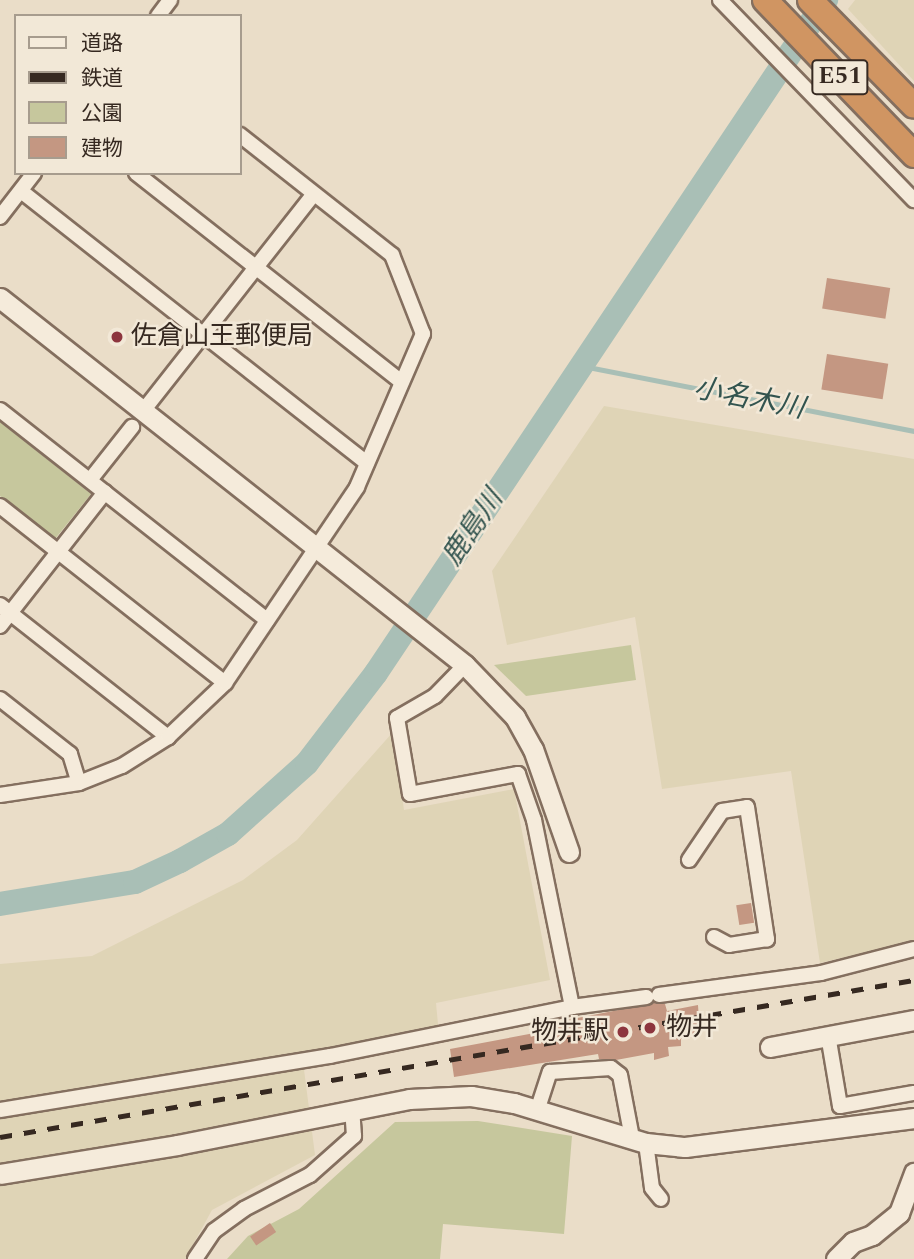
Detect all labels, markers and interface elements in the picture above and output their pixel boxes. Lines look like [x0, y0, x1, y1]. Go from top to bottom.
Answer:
legend [14, 14, 242, 175]
text: 道路 [81, 28, 123, 60]
road number: E51 [810, 56, 870, 98]
text: 鉄道 [81, 63, 123, 95]
text: 公園 [81, 98, 123, 130]
text: 建物 [81, 133, 123, 165]
place label: 佐倉山王郵便局 [131, 321, 313, 353]
marker: 佐倉山王郵便局 [109, 329, 125, 345]
water label: 小名木川 [691, 372, 807, 426]
water label: 鹿島川 [436, 484, 510, 572]
place label: 物井 [666, 1012, 718, 1044]
place label: 物井駅 [531, 1016, 609, 1048]
marker: 物井 [640, 1018, 660, 1038]
marker: 物井駅 [615, 1024, 631, 1040]

